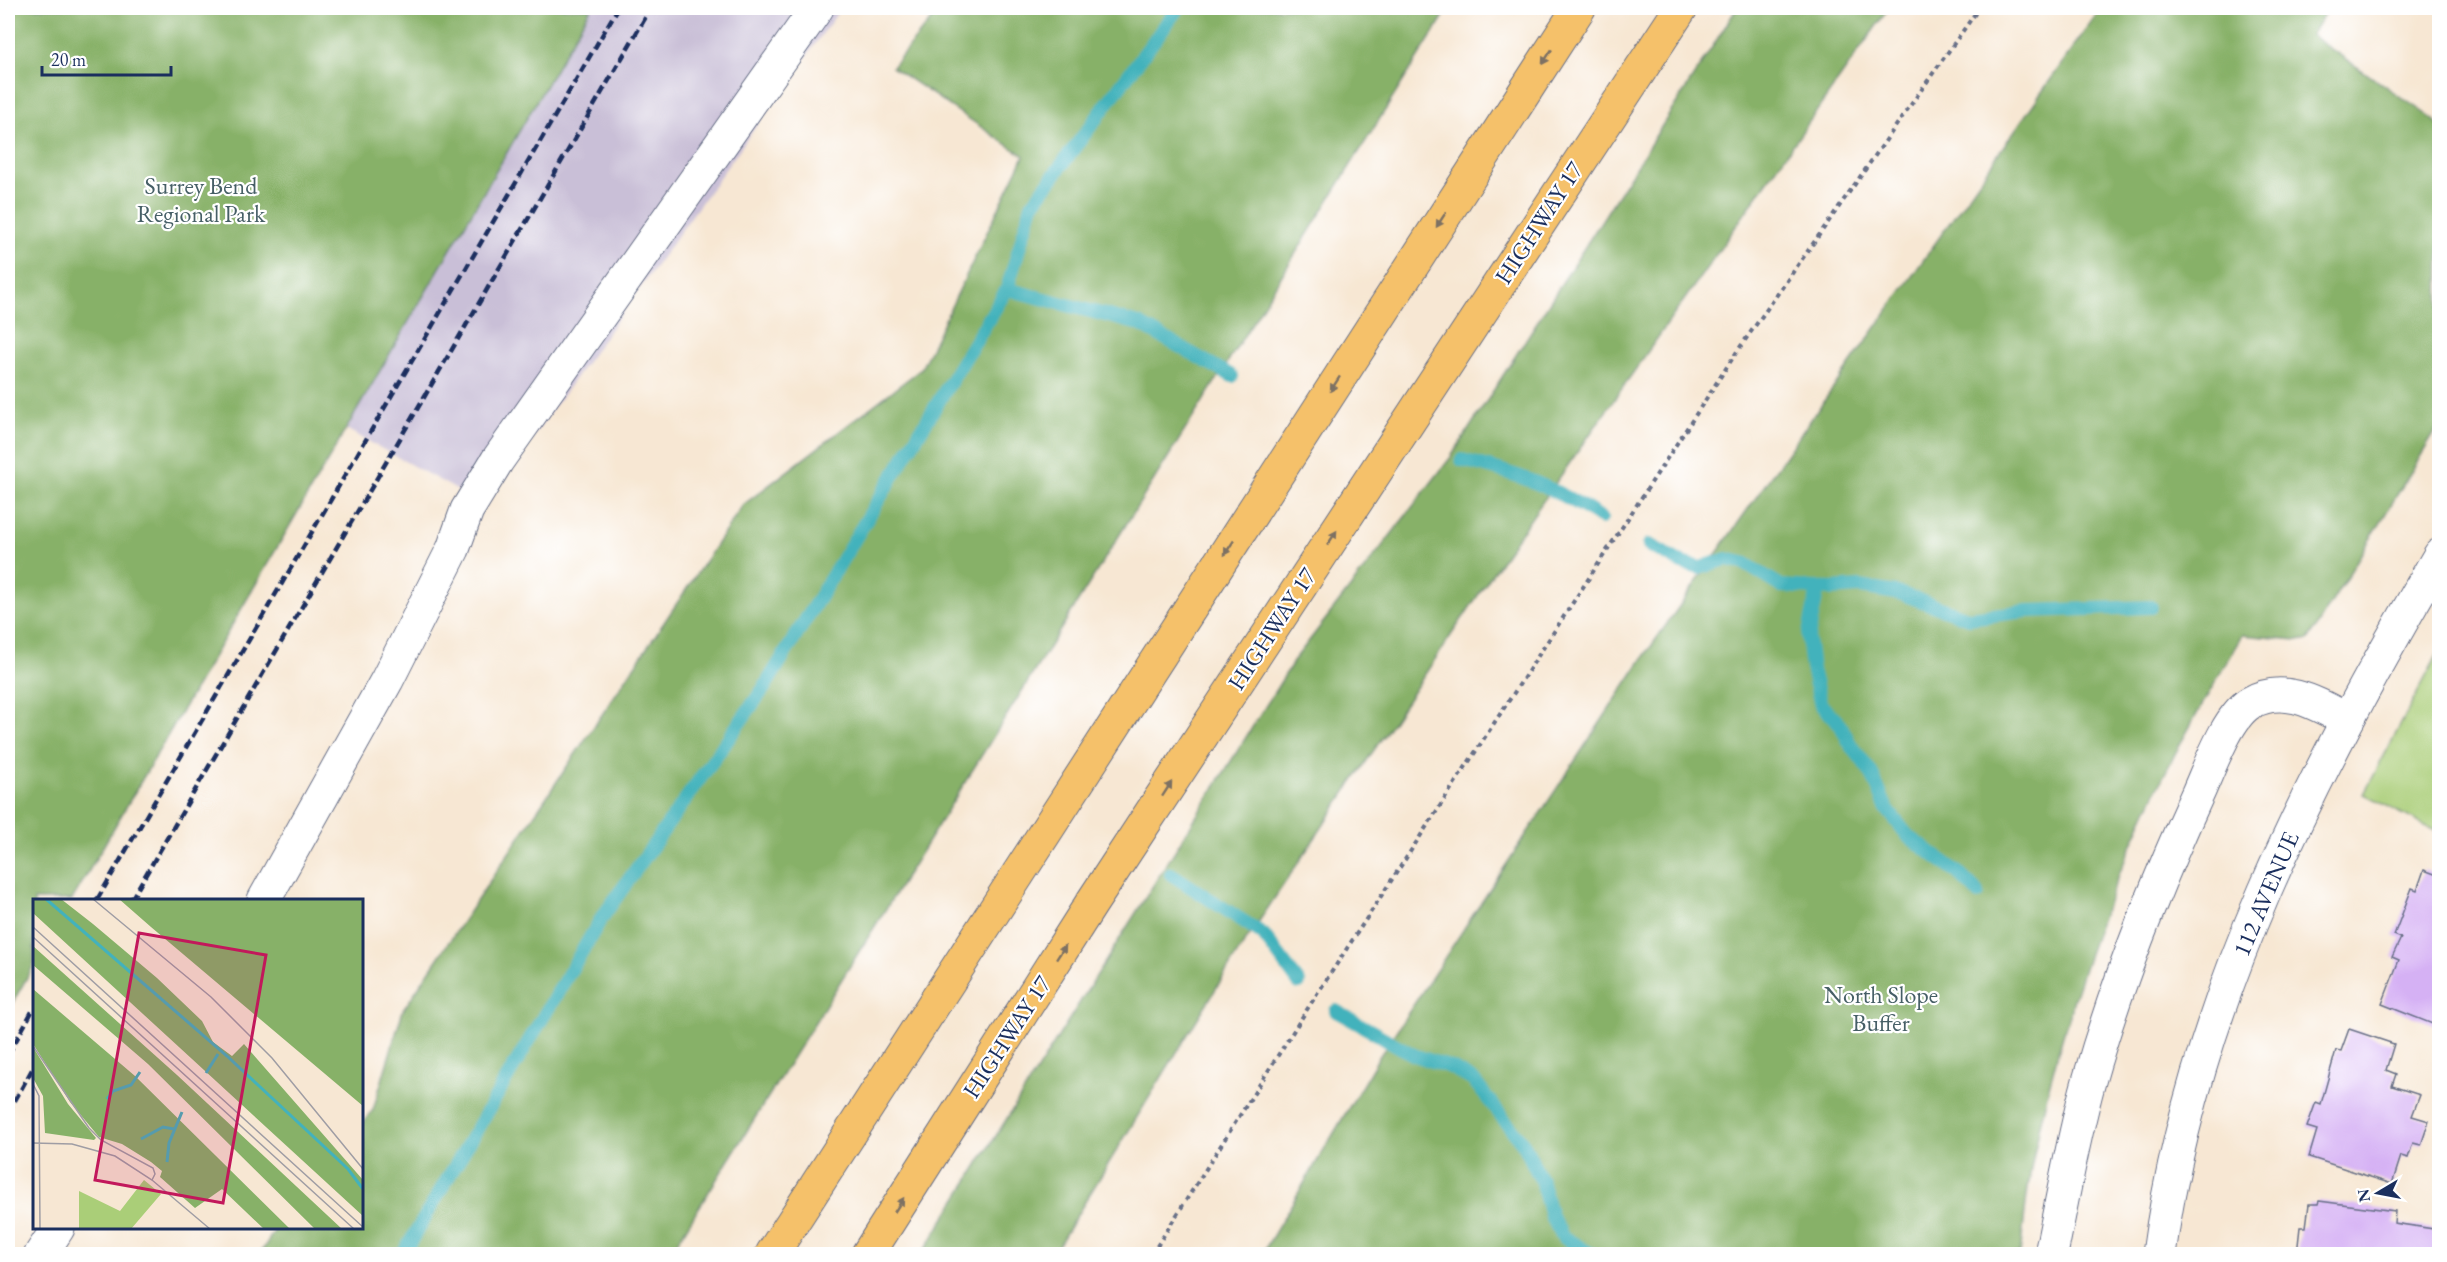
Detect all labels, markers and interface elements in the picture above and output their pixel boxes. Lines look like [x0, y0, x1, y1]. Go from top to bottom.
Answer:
scale bar [42, 39, 171, 77]
text: 20 m [51, 48, 86, 71]
one-way arrow [1541, 48, 1553, 64]
street label: HIGHWAY 17 [1487, 155, 1590, 290]
park label: Surrey Bend Regional Park [137, 170, 266, 229]
one-way arrow [1435, 212, 1447, 228]
one-way arrow [1330, 376, 1341, 392]
one-way arrow [1326, 530, 1337, 546]
one-way arrow [1224, 540, 1235, 556]
street label: HIGHWAY 17 [1220, 561, 1323, 696]
one-way arrow [1161, 781, 1172, 797]
street label: 112 AVENUE [2225, 827, 2306, 961]
inset map [33, 899, 363, 1229]
one-way arrow [1055, 944, 1066, 960]
street label: HIGHWAY 17 [955, 969, 1058, 1104]
park label: North Slope Buffer [1824, 979, 1938, 1038]
north arrow [2348, 1163, 2408, 1223]
text: N [2352, 1187, 2375, 1204]
one-way arrow [894, 1197, 905, 1213]

